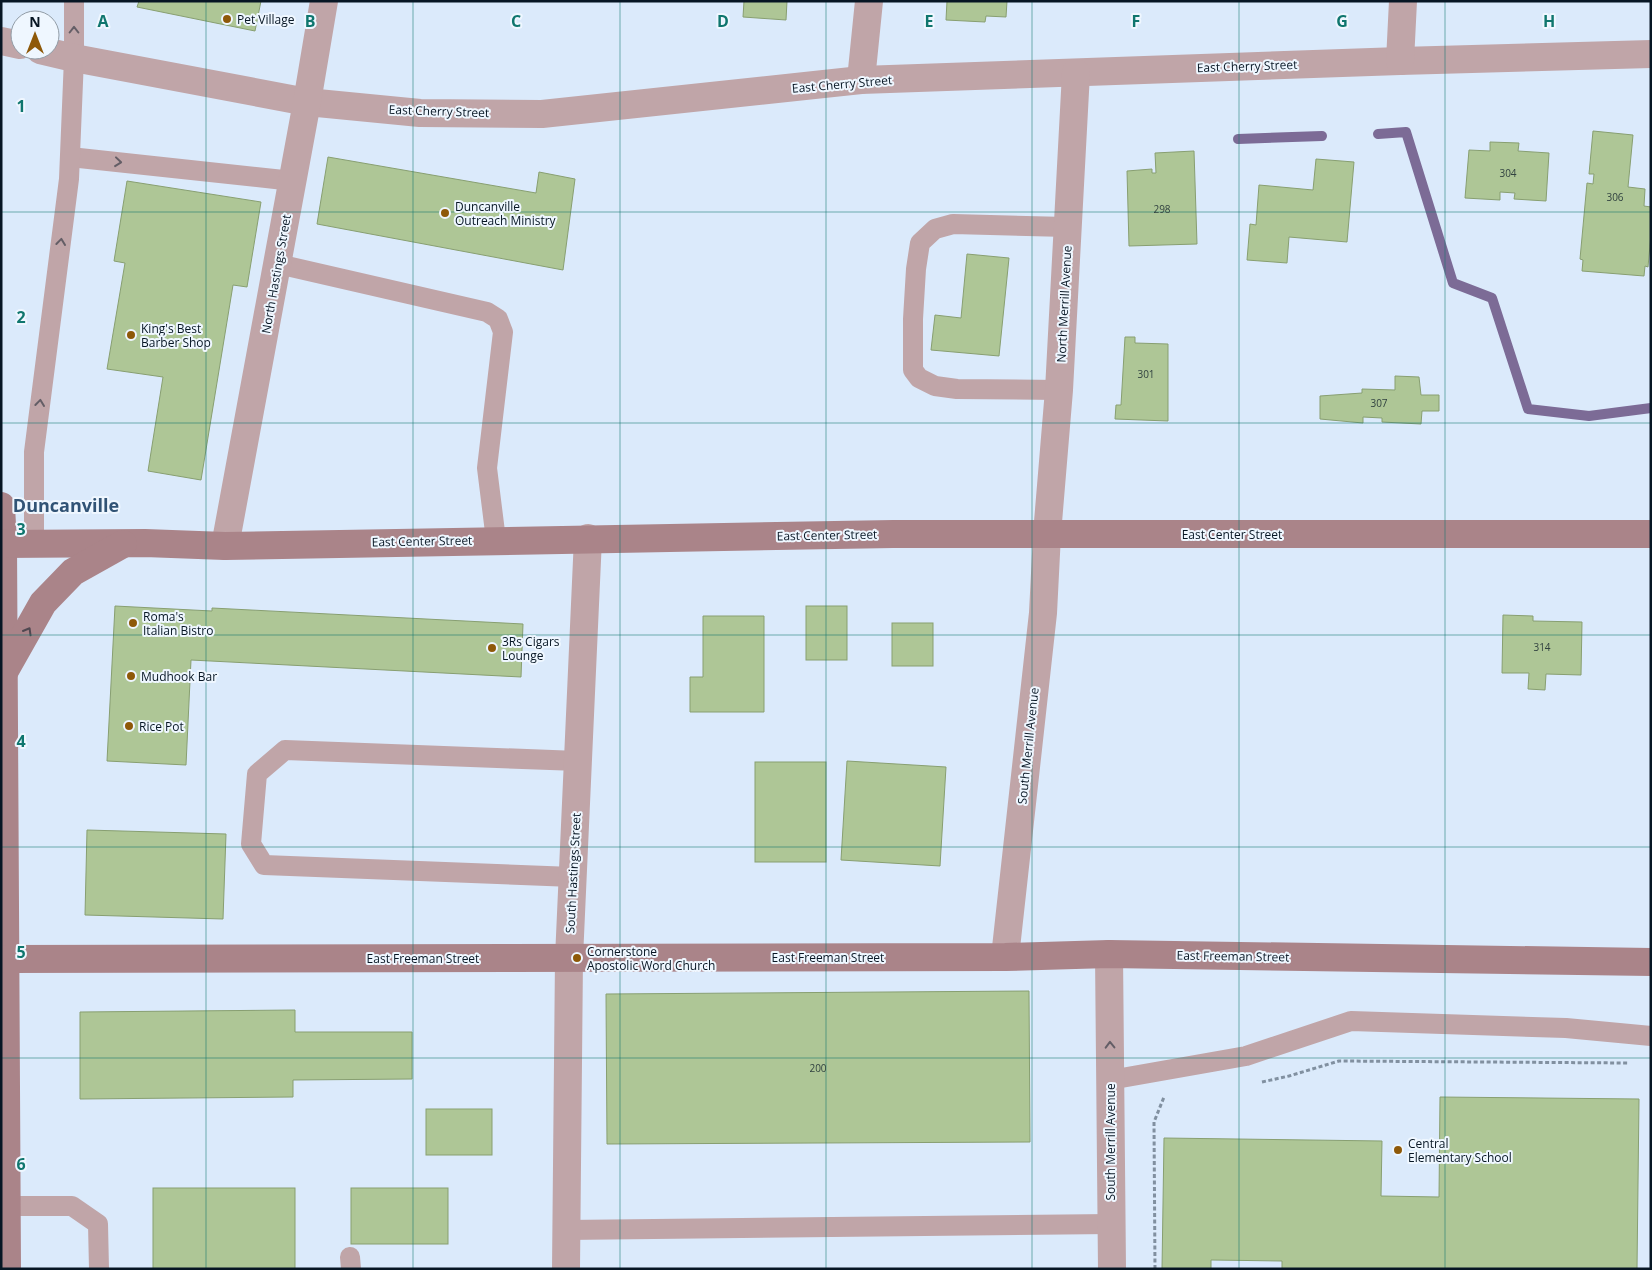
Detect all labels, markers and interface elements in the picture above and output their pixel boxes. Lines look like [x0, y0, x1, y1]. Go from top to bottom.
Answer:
north arrow [10, 10, 60, 60]
text: A [97, 10, 109, 32]
text: B [305, 10, 315, 32]
text: C [511, 10, 521, 32]
text: D [717, 10, 729, 32]
text: E [925, 10, 934, 32]
text: F [1132, 10, 1140, 32]
text: G [1336, 10, 1348, 32]
text: H [1543, 10, 1555, 32]
place label: Pet Village [237, 11, 295, 28]
text: N [29, 12, 41, 31]
marker: Pet Village [221, 13, 233, 25]
one-way arrow [69, 25, 79, 33]
street label: East Cherry Street [1196, 56, 1298, 76]
street label: East Cherry Street [791, 71, 893, 97]
text: 1 [16, 95, 26, 117]
street label: East Cherry Street [388, 101, 490, 121]
one-way arrow [115, 156, 123, 167]
house number: 304 [1499, 166, 1517, 180]
house number: 306 [1606, 190, 1624, 204]
place label: Duncanville Outreach Ministry [455, 198, 557, 229]
house number: 298 [1153, 202, 1171, 216]
marker: Duncanville Outreach Ministry [439, 207, 451, 219]
street label: North Hastings Street [257, 213, 295, 335]
one-way arrow [55, 238, 66, 246]
street label: North Merrill Avenue [1052, 245, 1076, 363]
text: 2 [16, 306, 26, 328]
place label: King's Best Barber Shop [141, 320, 211, 351]
marker: King's Best Barber Shop [125, 329, 137, 341]
house number: 301 [1137, 367, 1155, 381]
house number: 307 [1370, 396, 1388, 410]
one-way arrow [34, 399, 45, 407]
district label: Duncanville [13, 493, 119, 517]
text: 3 [16, 518, 26, 540]
street label: East Center Street [777, 526, 877, 544]
street label: East Center Street [1182, 526, 1282, 543]
street label: East Center Street [372, 532, 472, 550]
place label: Roma's Italian Bistro [143, 608, 213, 639]
marker: Roma's Italian Bistro [127, 617, 139, 629]
one-way arrow [21, 627, 31, 636]
place label: 3Rs Cigars Lounge [502, 633, 560, 664]
house number: 314 [1533, 640, 1551, 654]
marker: 3Rs Cigars Lounge [486, 642, 498, 654]
place label: Mudhook Bar [141, 668, 217, 685]
marker: Mudhook Bar [125, 670, 137, 682]
street label: South Merrill Avenue [1013, 687, 1043, 805]
place label: Rice Pot [139, 718, 184, 735]
marker: Rice Pot [123, 720, 135, 732]
text: 4 [16, 730, 26, 752]
street label: South Hastings Street [561, 812, 585, 934]
text: 5 [16, 941, 26, 963]
place label: Cornerstone Apostolic Word Church [587, 943, 715, 974]
street label: East Freeman Street [1176, 947, 1290, 965]
street label: East Freeman Street [772, 949, 884, 966]
street label: East Freeman Street [367, 950, 479, 967]
marker: Cornerstone Apostolic Word Church [571, 952, 583, 964]
one-way arrow [1105, 1041, 1115, 1048]
house number: 200 [809, 1061, 827, 1075]
street label: South Merrill Avenue [1102, 1083, 1119, 1201]
place label: Central Elementary School [1408, 1135, 1512, 1166]
marker: Central Elementary School [1392, 1144, 1404, 1156]
text: 6 [16, 1153, 26, 1175]

